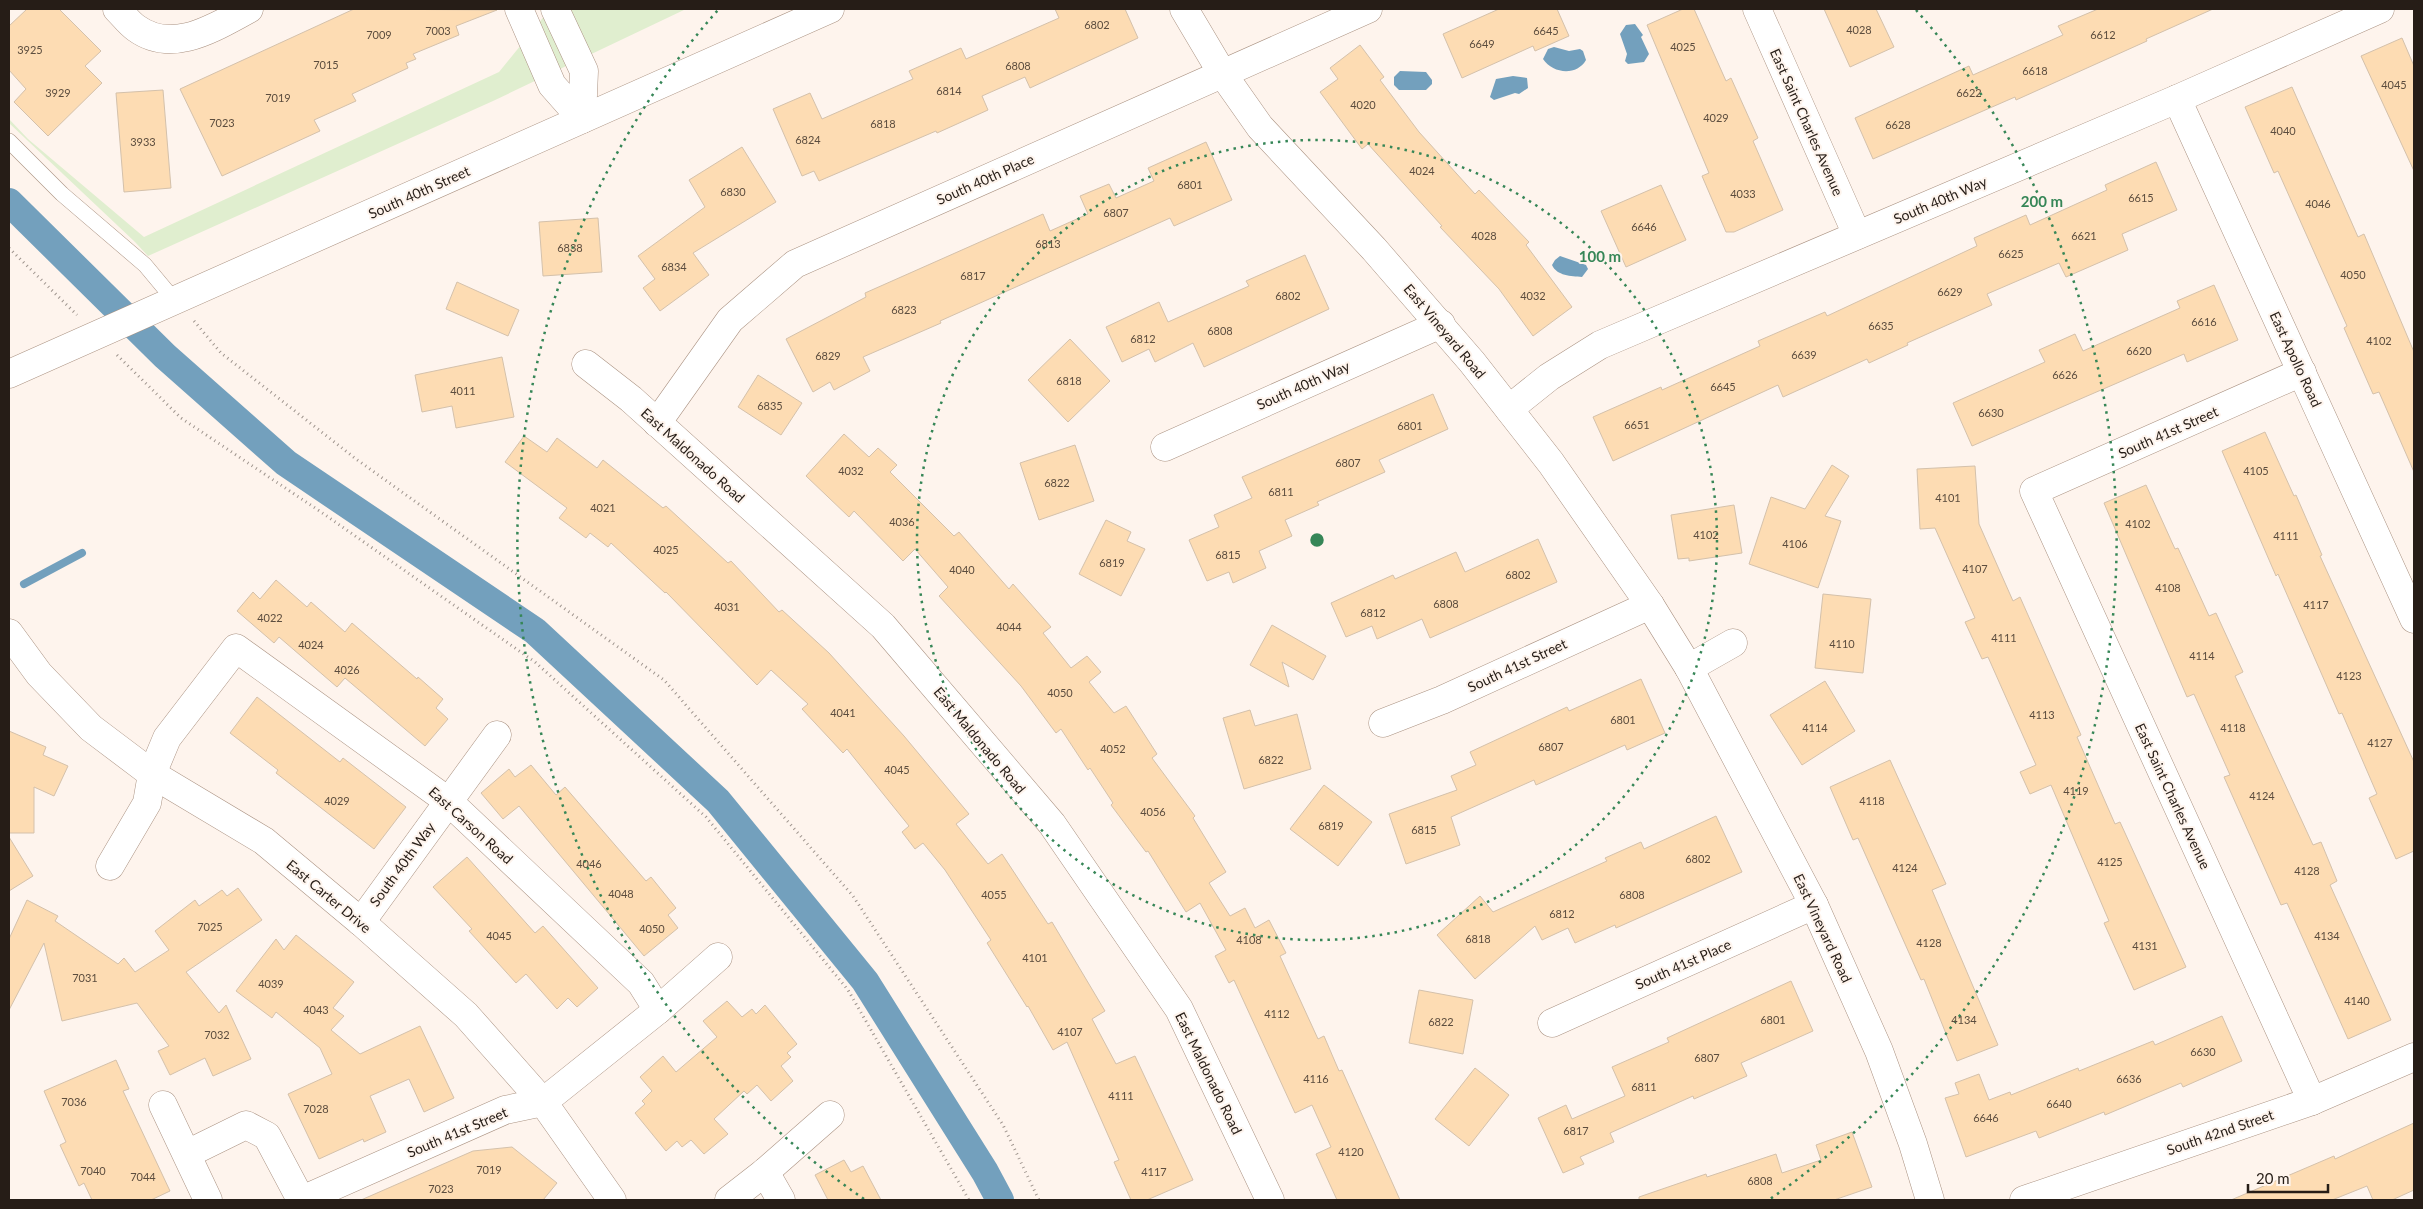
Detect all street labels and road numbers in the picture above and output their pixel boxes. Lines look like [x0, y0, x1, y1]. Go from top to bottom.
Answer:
street label: East Saint Charles Avenue [1767, 46, 1847, 198]
street label: South 40th Place [934, 150, 1036, 208]
street label: South 40th Street [366, 162, 472, 222]
street label: South 40th Way [1891, 172, 1990, 227]
street label: East Vineyard Road [1400, 280, 1490, 382]
street label: East Apollo Road [2266, 308, 2326, 410]
street label: South 40th Way [1254, 357, 1353, 413]
street label: South 41st Street [2115, 402, 2221, 462]
street label: East Maldonado Road [638, 404, 748, 506]
street label: South 41st Street [1465, 635, 1569, 695]
street label: East Maldonado Road [931, 683, 1029, 797]
street label: East Saint Charles Avenue [2132, 720, 2214, 872]
street label: East Carson Road [425, 783, 517, 867]
street label: South 40th Way [366, 818, 439, 909]
street label: East Carter Drive [283, 856, 375, 936]
street label: East Vineyard Road [1790, 871, 1856, 985]
street label: South 41st Place [1632, 935, 1734, 993]
street label: East Maldonado Road [1172, 1009, 1246, 1137]
street label: South 41st Street [404, 1103, 510, 1161]
street label: South 42nd Street [2164, 1106, 2276, 1158]

